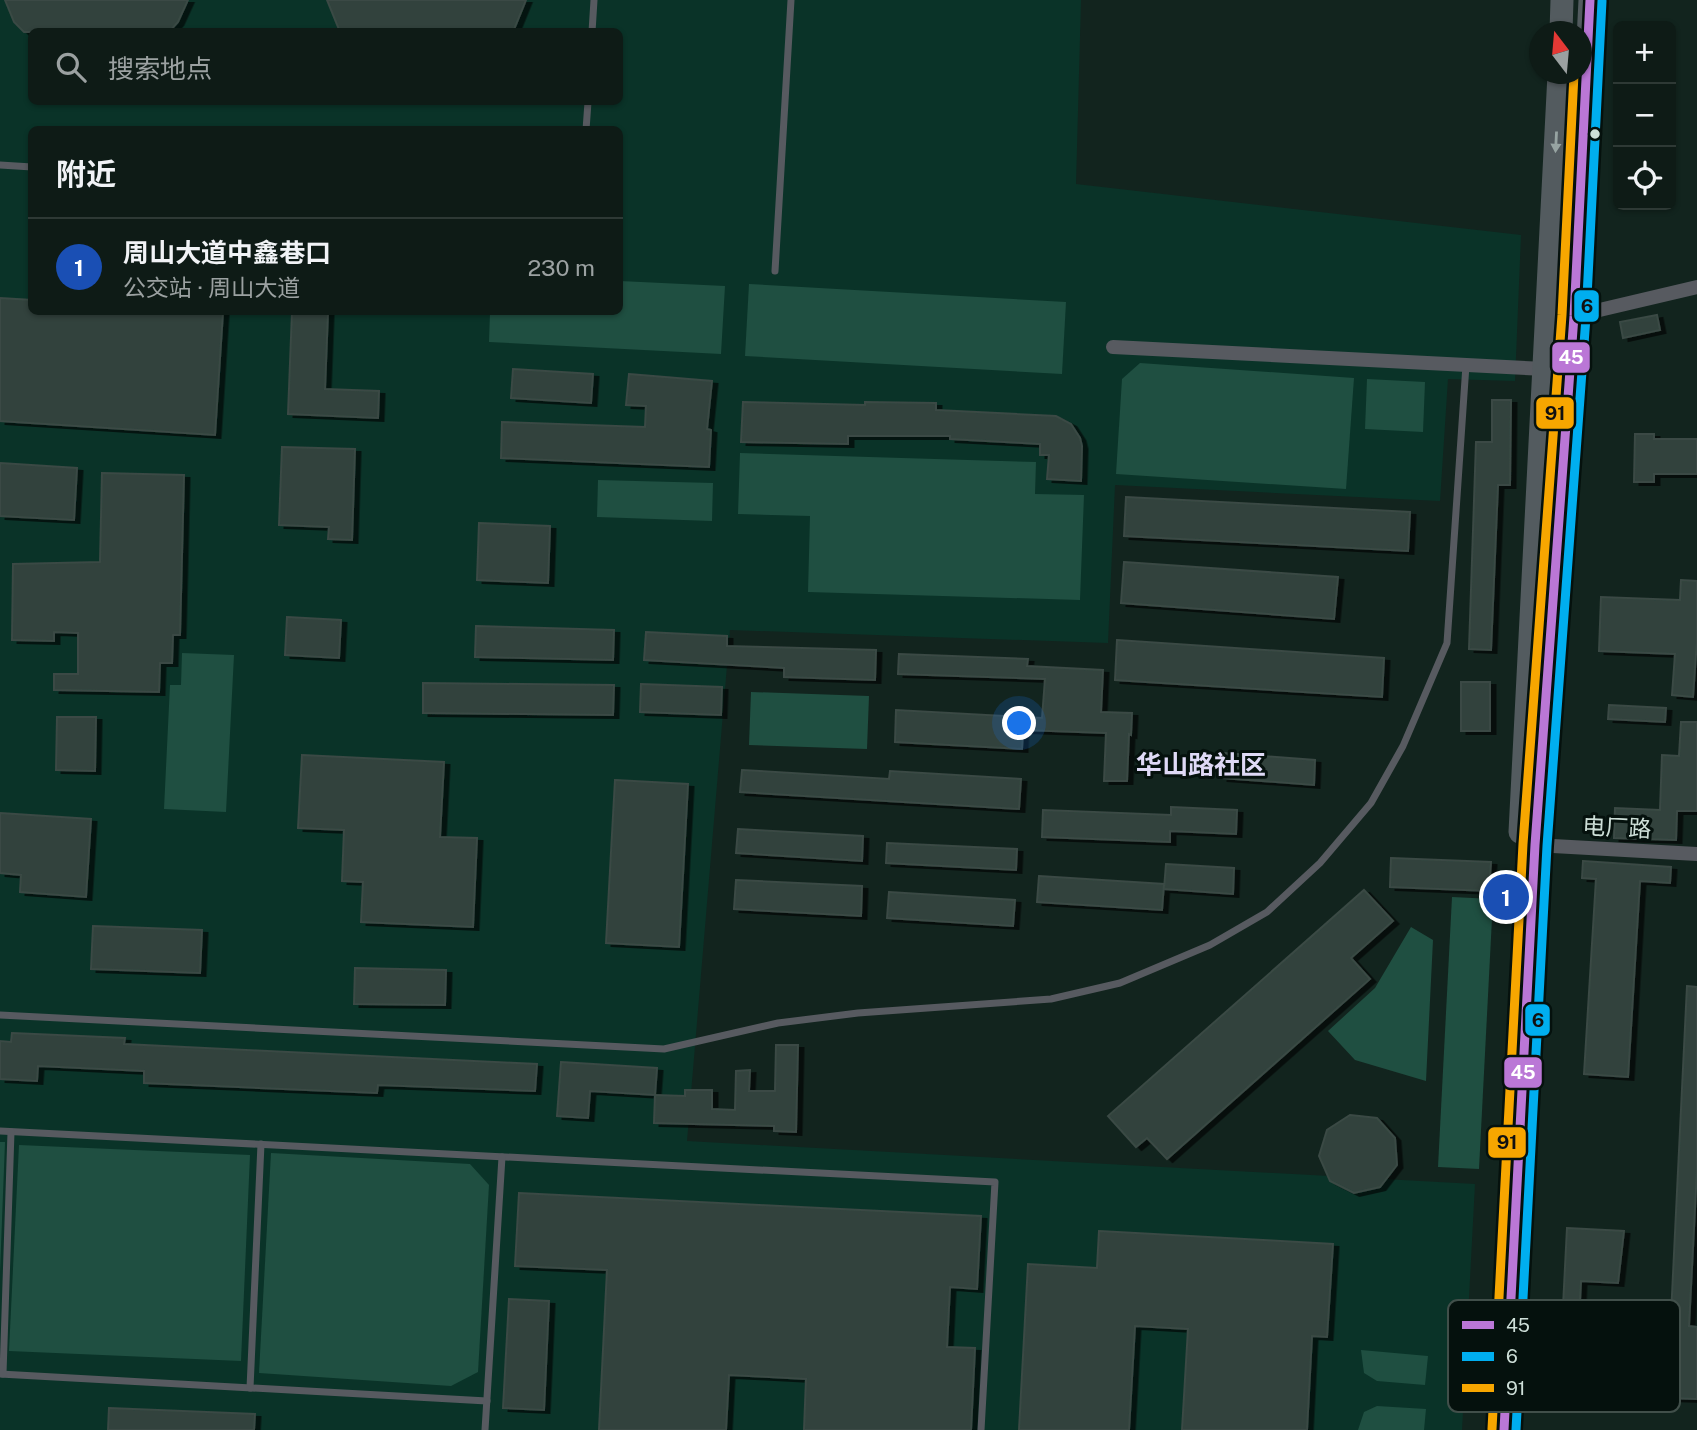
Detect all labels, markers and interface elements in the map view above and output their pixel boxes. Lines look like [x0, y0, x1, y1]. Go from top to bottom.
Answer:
north arrow [1529, 21, 1592, 84]
map controls [1613, 21, 1676, 210]
button: + [1613, 21, 1676, 84]
search box [28, 28, 623, 105]
icon: search [52, 48, 90, 86]
text: 搜索地点 [108, 53, 212, 84]
button: − [1613, 84, 1676, 147]
unlabelled marker [1588, 127, 1602, 141]
one-way arrow [1550, 131, 1561, 153]
button: locate [1613, 147, 1676, 210]
text: 附近 [56, 156, 116, 192]
text: 周山大道中鑫巷口 [123, 237, 331, 268]
text: 1 [74, 254, 84, 281]
text: 230 m [527, 254, 595, 281]
text: 公交站 · 周山大道 [123, 274, 300, 301]
line badge: 6 [1573, 289, 1600, 323]
text: 6 [1581, 295, 1593, 317]
line badge: 45 [1551, 341, 1591, 374]
text: 45 [1558, 346, 1584, 368]
line badge: 91 [1535, 396, 1575, 430]
text: 91 [1545, 402, 1565, 424]
your location [1002, 706, 1036, 740]
district label: 华山路社区 [1136, 749, 1266, 780]
street label: 电厂路 [1582, 812, 1652, 842]
pin: 1 [1483, 871, 1529, 923]
line badge: 6 [1524, 1003, 1551, 1037]
text: 6 [1532, 1009, 1544, 1031]
line badge: 45 [1503, 1056, 1543, 1089]
text: 45 [1510, 1061, 1536, 1083]
line badge: 91 [1487, 1126, 1527, 1159]
text: 91 [1497, 1131, 1517, 1153]
legend [1448, 1300, 1680, 1412]
text: 45 [1506, 1314, 1530, 1336]
text: 6 [1506, 1345, 1518, 1367]
text: 91 [1506, 1377, 1526, 1399]

